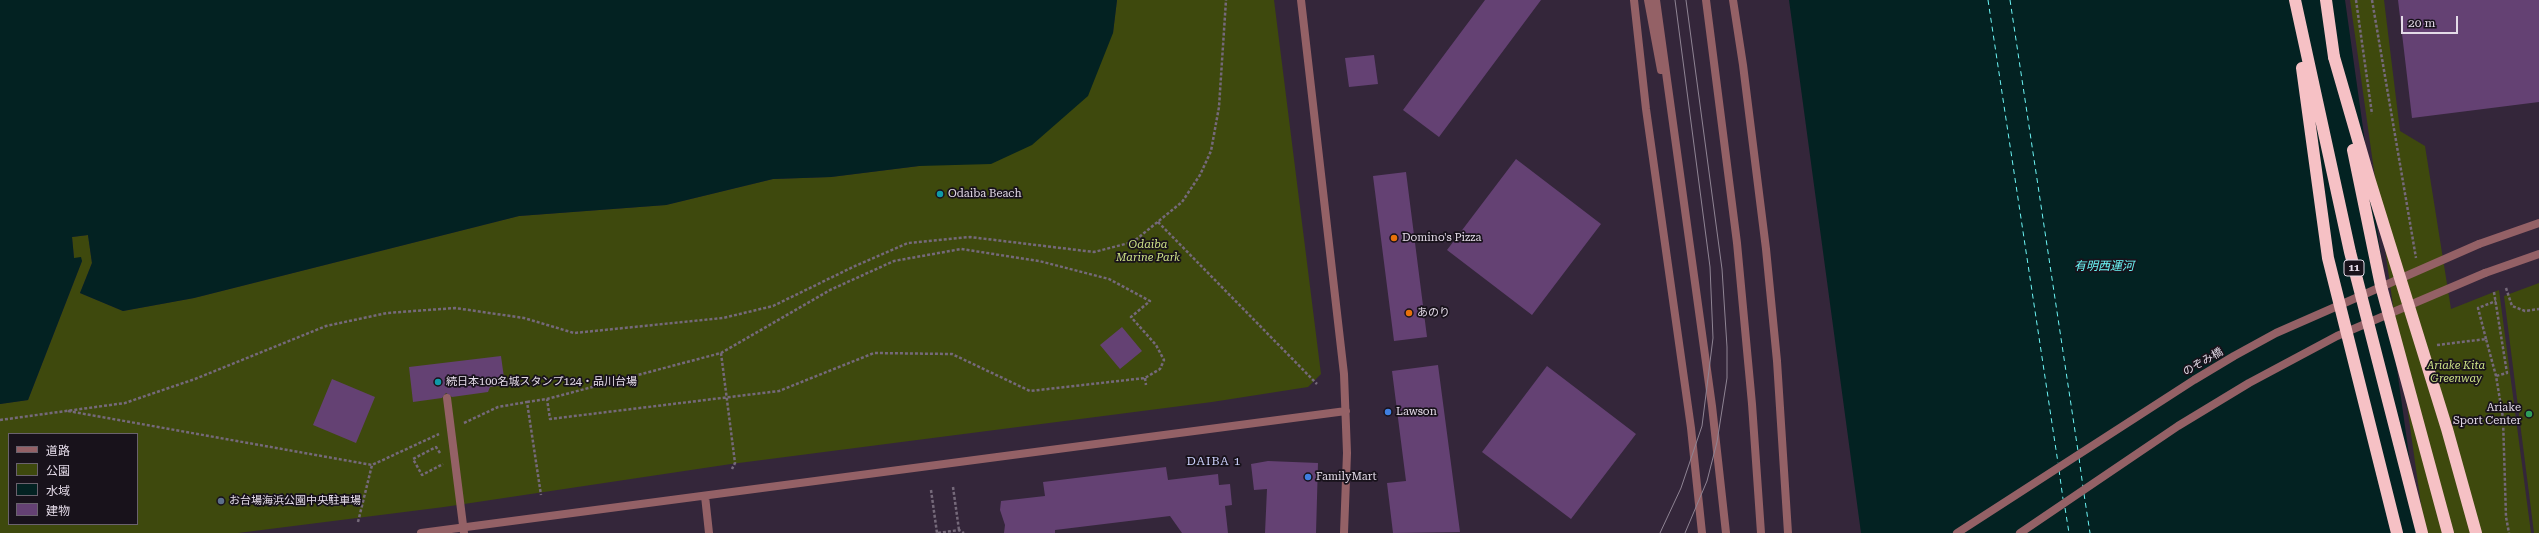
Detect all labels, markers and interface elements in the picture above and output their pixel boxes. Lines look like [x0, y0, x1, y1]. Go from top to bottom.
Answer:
scale bar [2403, 8, 2460, 34]
text: 20 m [2408, 16, 2435, 30]
place label: Odaiba Beach [948, 187, 1022, 201]
marker: Odaiba Beach [935, 189, 945, 199]
place label: Domino's Pizza [1402, 231, 1481, 245]
marker: Domino's Pizza [1389, 233, 1399, 243]
park label: Odaiba Marine Park [1116, 238, 1180, 264]
water label: 有明西運河 [2074, 259, 2134, 273]
road number: 11 [2344, 260, 2364, 276]
place label: あのり [1417, 306, 1450, 320]
marker: あのり [1404, 308, 1414, 318]
street label: のぞみ橋 [2181, 345, 2225, 379]
park label: Ariake Kita Greenway [2427, 359, 2485, 385]
place label: 続日本100名城スタンプ124・品川台場 [446, 375, 637, 389]
marker: 続日本100名城スタンプ124・品川台場 [433, 377, 443, 387]
place label: Ariake Sport Center [2453, 401, 2521, 427]
place label: Lawson [1396, 405, 1437, 419]
marker: Lawson [1383, 407, 1393, 417]
marker: Ariake Sport Center [2524, 409, 2534, 419]
legend [8, 433, 138, 525]
text: 道路 [46, 444, 70, 458]
district label: DAIBA 1 [1186, 454, 1242, 468]
text: 公園 [46, 464, 70, 478]
place label: FamilyMart [1316, 470, 1377, 484]
marker: FamilyMart [1303, 472, 1313, 482]
text: 水域 [46, 484, 70, 498]
place label: お台場海浜公園中央駐車場 [229, 494, 361, 508]
marker: お台場海浜公園中央駐車場 [216, 496, 226, 506]
text: 建物 [46, 504, 70, 518]

